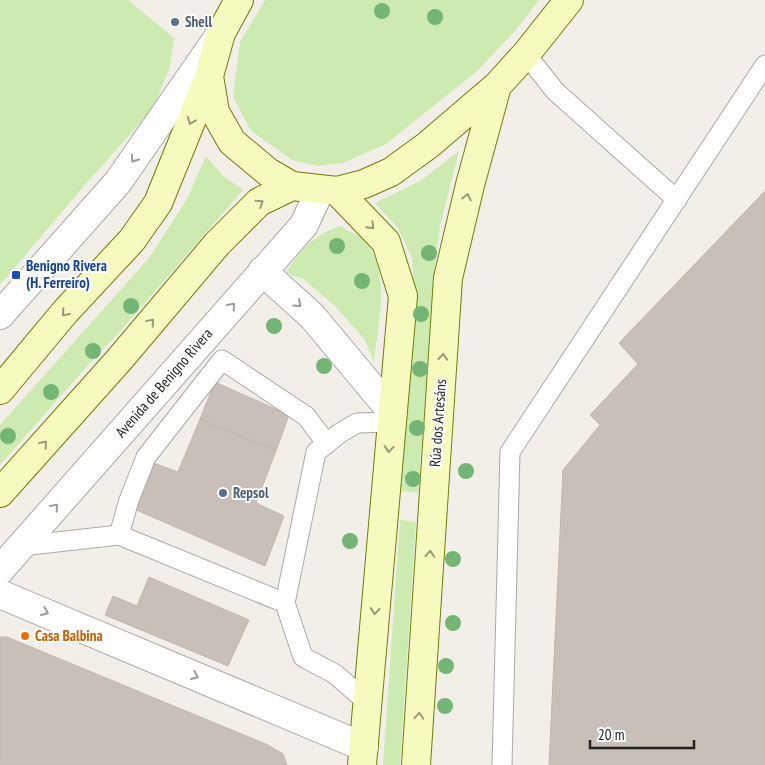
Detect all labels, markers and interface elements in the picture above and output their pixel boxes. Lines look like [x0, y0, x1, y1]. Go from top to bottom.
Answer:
place label: Shell [185, 12, 212, 31]
marker: Shell [169, 16, 181, 28]
one-way arrow [187, 116, 197, 125]
one-way arrow [131, 154, 140, 163]
one-way arrow [461, 193, 472, 202]
one-way arrow [254, 200, 264, 209]
one-way arrow [365, 220, 374, 229]
place label: Benigno Rivera (H. Ferreiro) [26, 256, 107, 292]
marker: Benigno Rivera (H. Ferreiro) [10, 269, 22, 281]
one-way arrow [293, 298, 302, 307]
one-way arrow [226, 303, 234, 312]
one-way arrow [62, 307, 71, 316]
one-way arrow [145, 319, 154, 328]
street label: Avenida de Benigno Rivera [111, 324, 216, 441]
one-way arrow [437, 353, 448, 361]
street label: Rúa dos Artesáns [425, 378, 450, 468]
one-way arrow [38, 440, 47, 449]
one-way arrow [384, 445, 395, 453]
place label: Repsol [233, 483, 269, 502]
marker: Repsol [217, 487, 229, 499]
one-way arrow [49, 504, 58, 513]
one-way arrow [424, 550, 435, 558]
one-way arrow [40, 606, 49, 617]
one-way arrow [370, 607, 381, 615]
place label: Casa Balbina [35, 626, 103, 645]
marker: Casa Balbina [19, 630, 31, 642]
one-way arrow [190, 669, 199, 680]
one-way arrow [414, 712, 425, 720]
scale bar [590, 718, 694, 750]
text: 20 m [598, 725, 624, 744]

